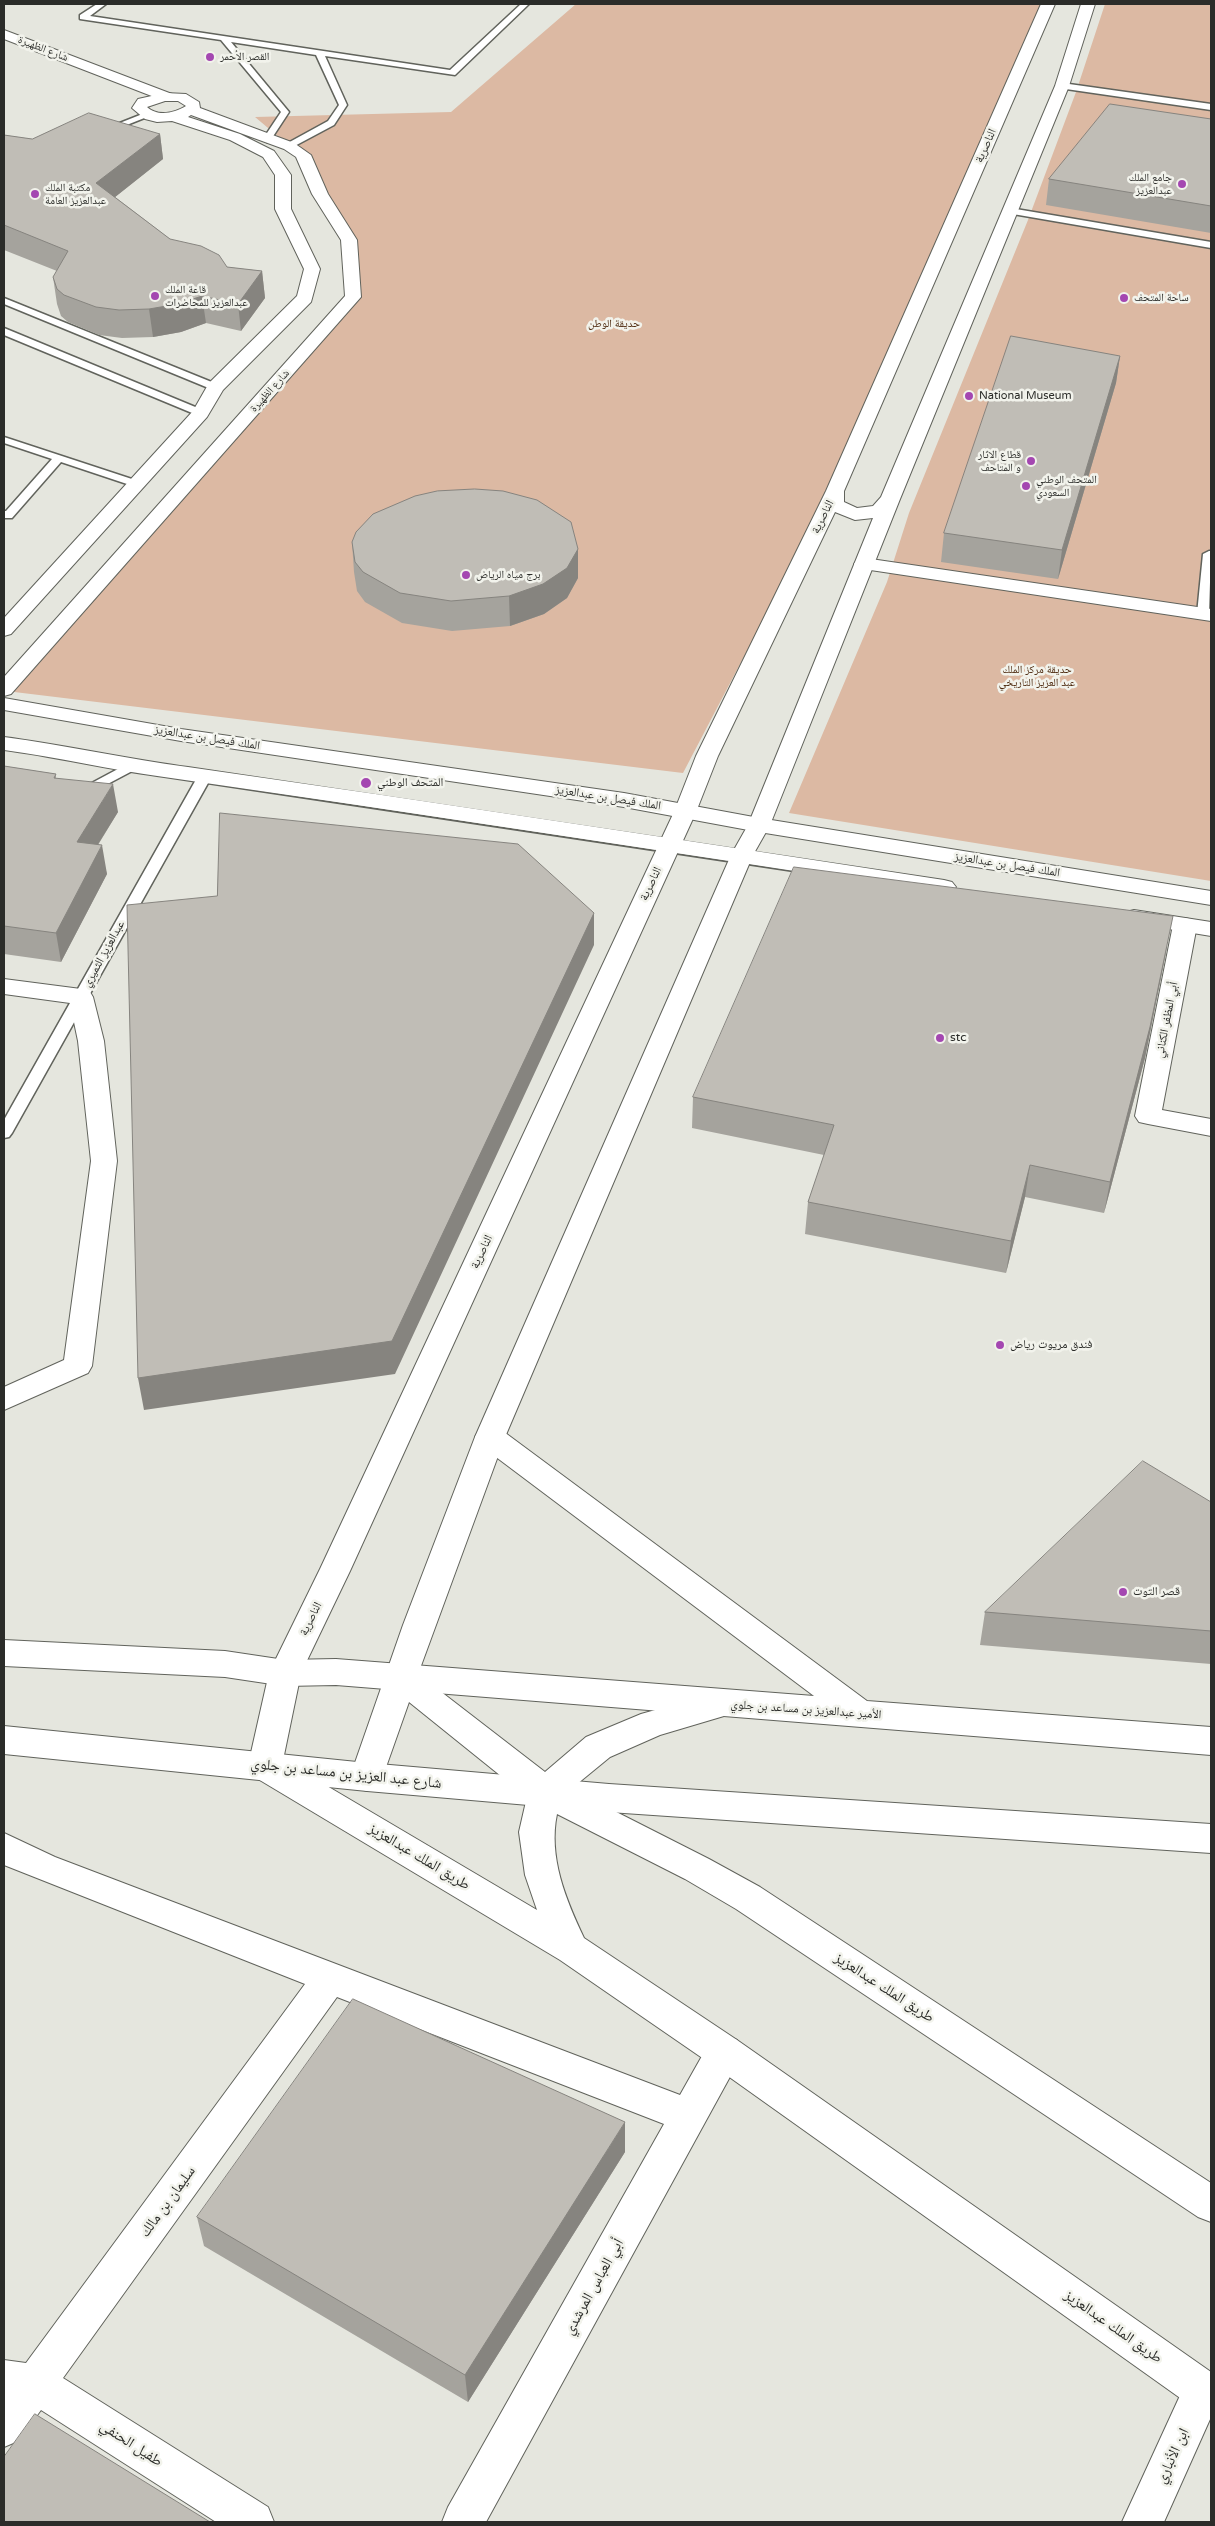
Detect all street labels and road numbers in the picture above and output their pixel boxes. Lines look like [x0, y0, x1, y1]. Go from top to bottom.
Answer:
street label: شارع الظهيرة [16, 33, 70, 65]
street label: الناصرية [972, 127, 1000, 165]
street label: شارع الظهيرة [247, 367, 293, 415]
street label: الناصرية [809, 498, 837, 536]
street label: الملك فيصل بن عبدالعزيز [153, 723, 261, 753]
street label: الملك فيصل بن عبدالعزيز [554, 783, 662, 813]
street label: الملك فيصل بن عبدالعزيز [953, 850, 1061, 880]
street label: الناصرية [637, 865, 665, 903]
street label: عبدالعزيز الثميري [80, 918, 128, 990]
street label: أبي المظفر الكناني [1153, 981, 1181, 1059]
street label: الناصرية [468, 1233, 496, 1271]
street label: الناصرية [297, 1600, 325, 1638]
street label: الأمير عبدالعزيز بن مساعد بن جلوي [730, 1698, 882, 1722]
street label: شارع عبد العزيز بن مساعد بن جلوي [250, 1755, 442, 1793]
street label: طريق الملك عبدالعزيز [365, 1820, 473, 1894]
street label: طريق الملك عبدالعزيز [831, 1949, 937, 2027]
street label: سليمان بن مالك [136, 2163, 200, 2241]
street label: أبي العباس المرشدي [560, 2236, 628, 2338]
street label: طريق الملك عبدالعزيز [1061, 2287, 1165, 2367]
street label: طفيل الحنفي [96, 2417, 166, 2471]
street label: ابن الأنباري [1152, 2425, 1194, 2487]

